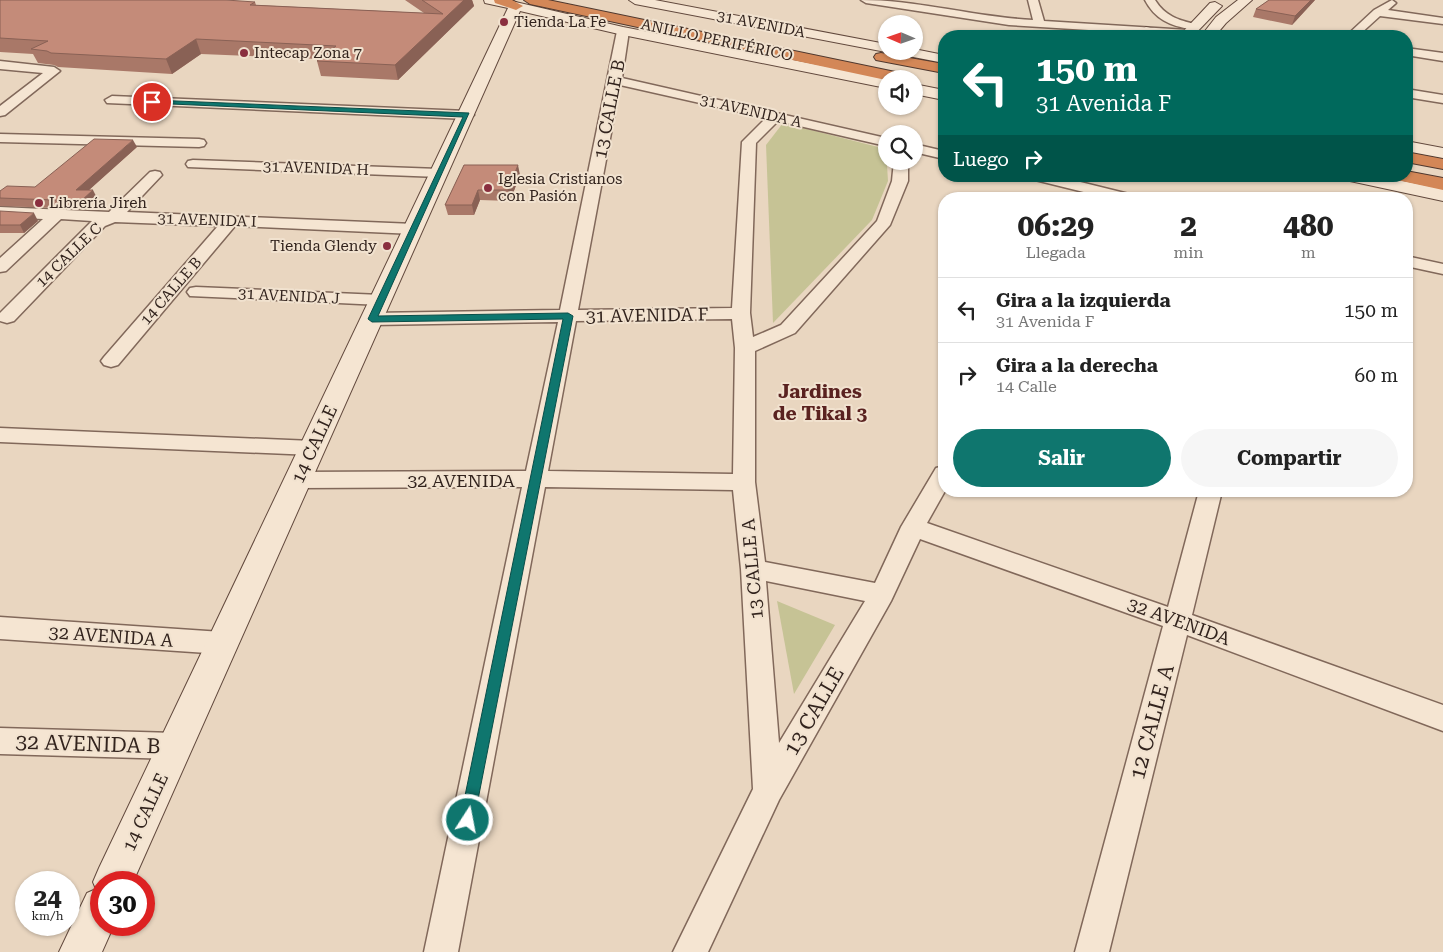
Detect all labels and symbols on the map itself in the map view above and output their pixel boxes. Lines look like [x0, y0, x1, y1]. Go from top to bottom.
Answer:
street label: 31 AVENIDA [715, 7, 807, 41]
place label: Tienda La Fe [514, 13, 606, 31]
street label: ANILLO PERIFÉRICO [639, 15, 795, 65]
north arrow [878, 15, 922, 60]
marker: Tienda La Fe [498, 16, 510, 28]
place label: Intecap Zona 7 [254, 44, 362, 62]
marker: Intecap Zona 7 [238, 47, 250, 59]
street label: 13 CALLE B [589, 58, 629, 160]
pin [131, 81, 173, 123]
street label: 31 AVENIDA A [698, 91, 804, 132]
street label: 31 AVENIDA H [263, 157, 369, 179]
place label: Iglesia Cristianos con Pasión [498, 170, 622, 205]
marker: Iglesia Cristianos con Pasión [482, 182, 494, 194]
place label: Librería Jireh [49, 194, 147, 212]
marker: Librería Jireh [33, 197, 45, 209]
street label: 31 AVENIDA I [157, 209, 257, 231]
street label: 14 CALLE C [32, 219, 106, 291]
place label: Tienda Glendy [270, 237, 377, 255]
marker: Tienda Glendy [381, 240, 393, 252]
street label: 14 CALLE B [137, 253, 205, 329]
street label: 31 AVENIDA J [238, 284, 340, 308]
street label: 31 AVENIDA F [585, 303, 709, 327]
district label: Jardines de Tikal 3 [773, 380, 868, 425]
street label: 14 CALLE [287, 401, 341, 487]
street label: 32 AVENIDA [407, 470, 515, 491]
street label: 13 CALLE A [737, 517, 767, 620]
street label: 32 AVENIDA [1125, 593, 1234, 649]
street label: 32 AVENIDA A [48, 621, 174, 651]
street label: 12 CALLE A [1125, 662, 1179, 782]
street label: 13 CALLE [779, 663, 849, 759]
street label: 32 AVENIDA B [15, 729, 161, 759]
street label: 14 CALLE [118, 769, 172, 855]
position arrow [441, 793, 493, 845]
speed limit sign: 30 [90, 871, 155, 936]

